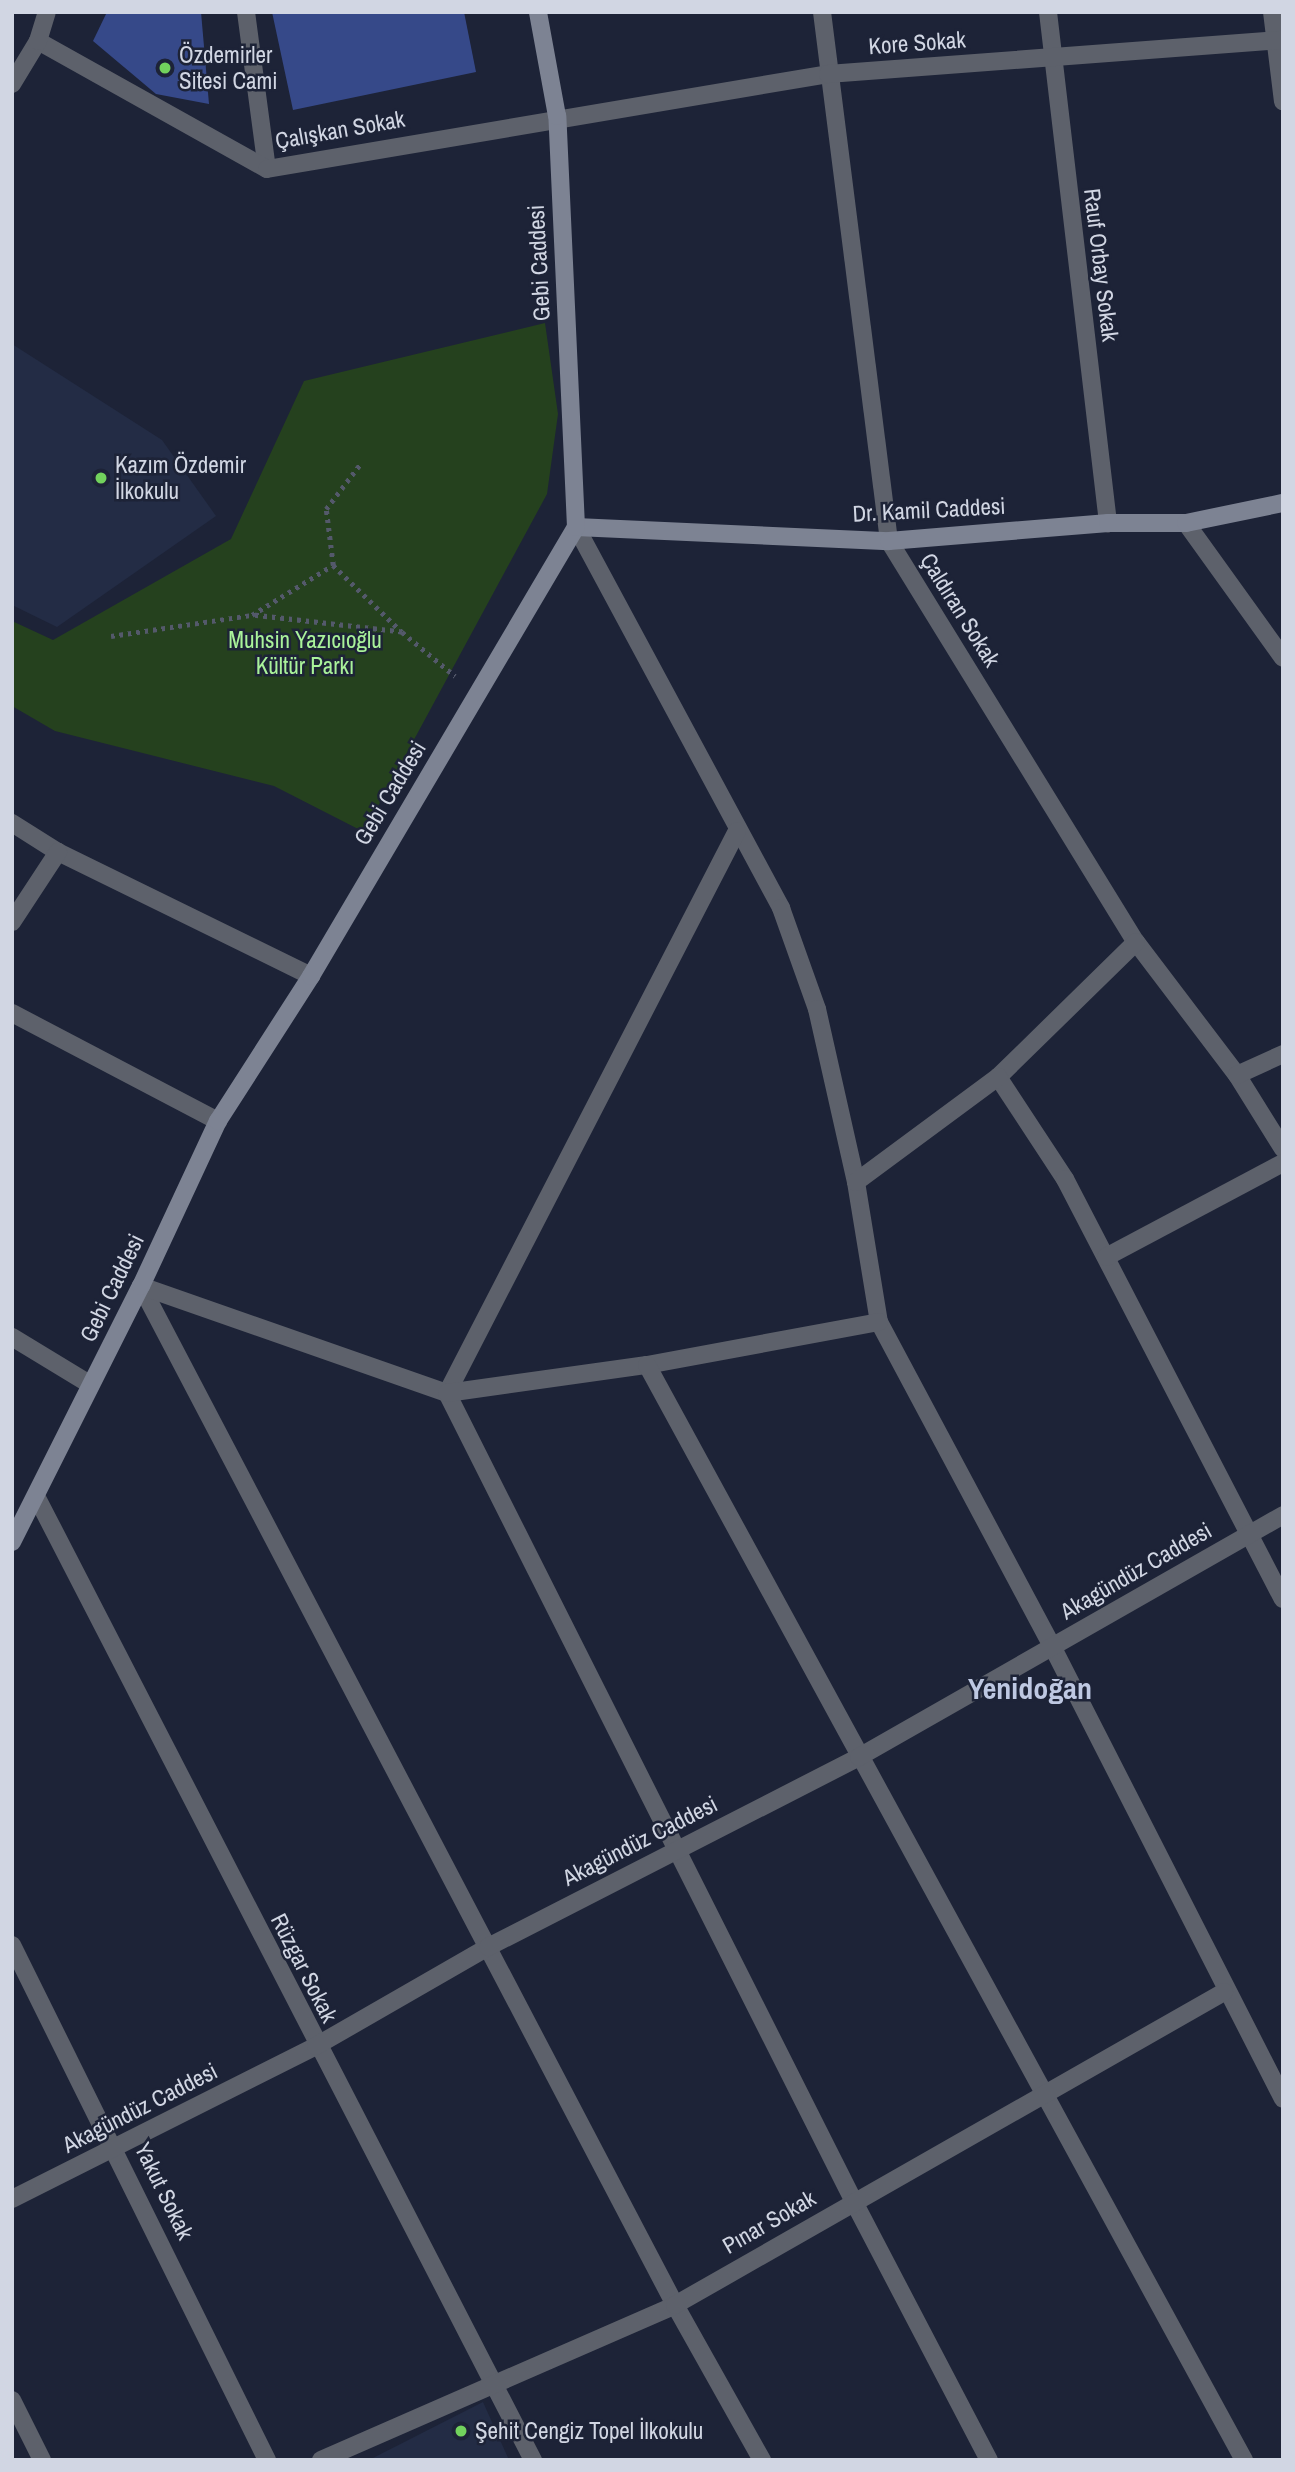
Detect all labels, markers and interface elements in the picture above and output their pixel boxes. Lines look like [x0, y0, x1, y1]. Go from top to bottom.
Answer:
street label: Kore Sokak [867, 26, 967, 60]
place label: Özdemirler Sitesi Cami [179, 41, 278, 95]
marker: Özdemirler Sitesi Cami [157, 60, 173, 76]
street label: Çalışkan Sokak [273, 105, 407, 155]
street label: Rauf Orbay Sokak [1078, 187, 1124, 343]
street label: Gebi Caddesi [522, 204, 556, 322]
place label: Kazım Özdemir İlkokulu [115, 451, 246, 505]
marker: Kazım Özdemir İlkokulu [93, 470, 109, 486]
street label: Dr. Kamil Caddesi [852, 492, 1006, 528]
street label: Çaldıran Sokak [914, 548, 1006, 672]
park label: Muhsin Yazıcıoğlu Kültür Parkı [228, 626, 382, 680]
street label: Gebi Caddesi [348, 736, 432, 850]
street label: Gebi Caddesi [74, 1230, 150, 1346]
street label: Akagündüz Caddesi [1056, 1517, 1216, 1625]
district label: Yenidoğan [968, 1670, 1092, 1706]
street label: Akagündüz Caddesi [558, 1790, 722, 1892]
street label: Rüzgar Sokak [265, 1909, 343, 2027]
street label: Akagündüz Caddesi [58, 2057, 222, 2159]
street label: Yakut Sokak [129, 2138, 199, 2244]
street label: Pınar Sokak [718, 2184, 820, 2260]
place label: Şehit Cengiz Topel İlkokulu [475, 2417, 704, 2445]
marker: Şehit Cengiz Topel İlkokulu [453, 2423, 469, 2439]

